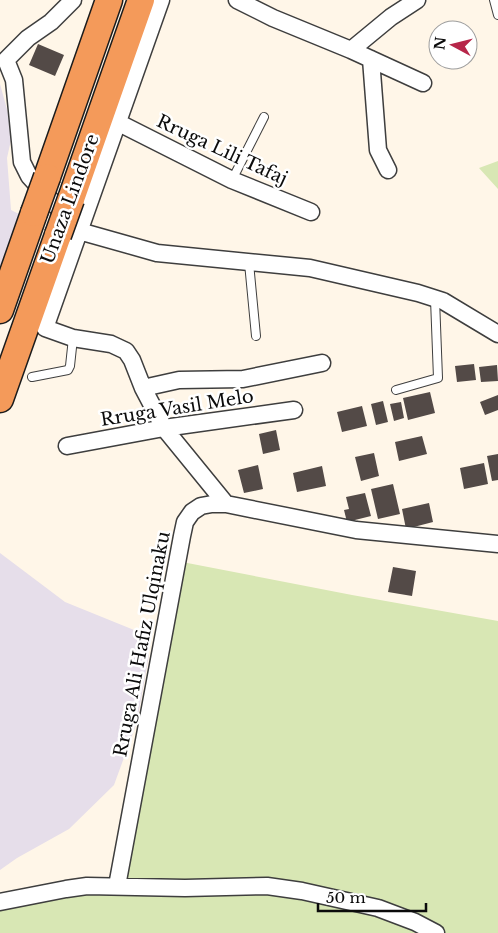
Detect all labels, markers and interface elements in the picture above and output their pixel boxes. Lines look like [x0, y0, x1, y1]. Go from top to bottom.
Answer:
north arrow [428, 20, 478, 70]
text: N [430, 36, 450, 51]
street label: Rruga Lili Tafaj [153, 110, 291, 190]
street label: Unaza Lindore [36, 131, 104, 267]
street label: Rruga Vasil Melo [99, 385, 255, 431]
street label: Rruga Ali Hafiz Ulqinaku [109, 529, 175, 759]
scale bar [318, 880, 426, 912]
text: 50 m [326, 888, 366, 907]

